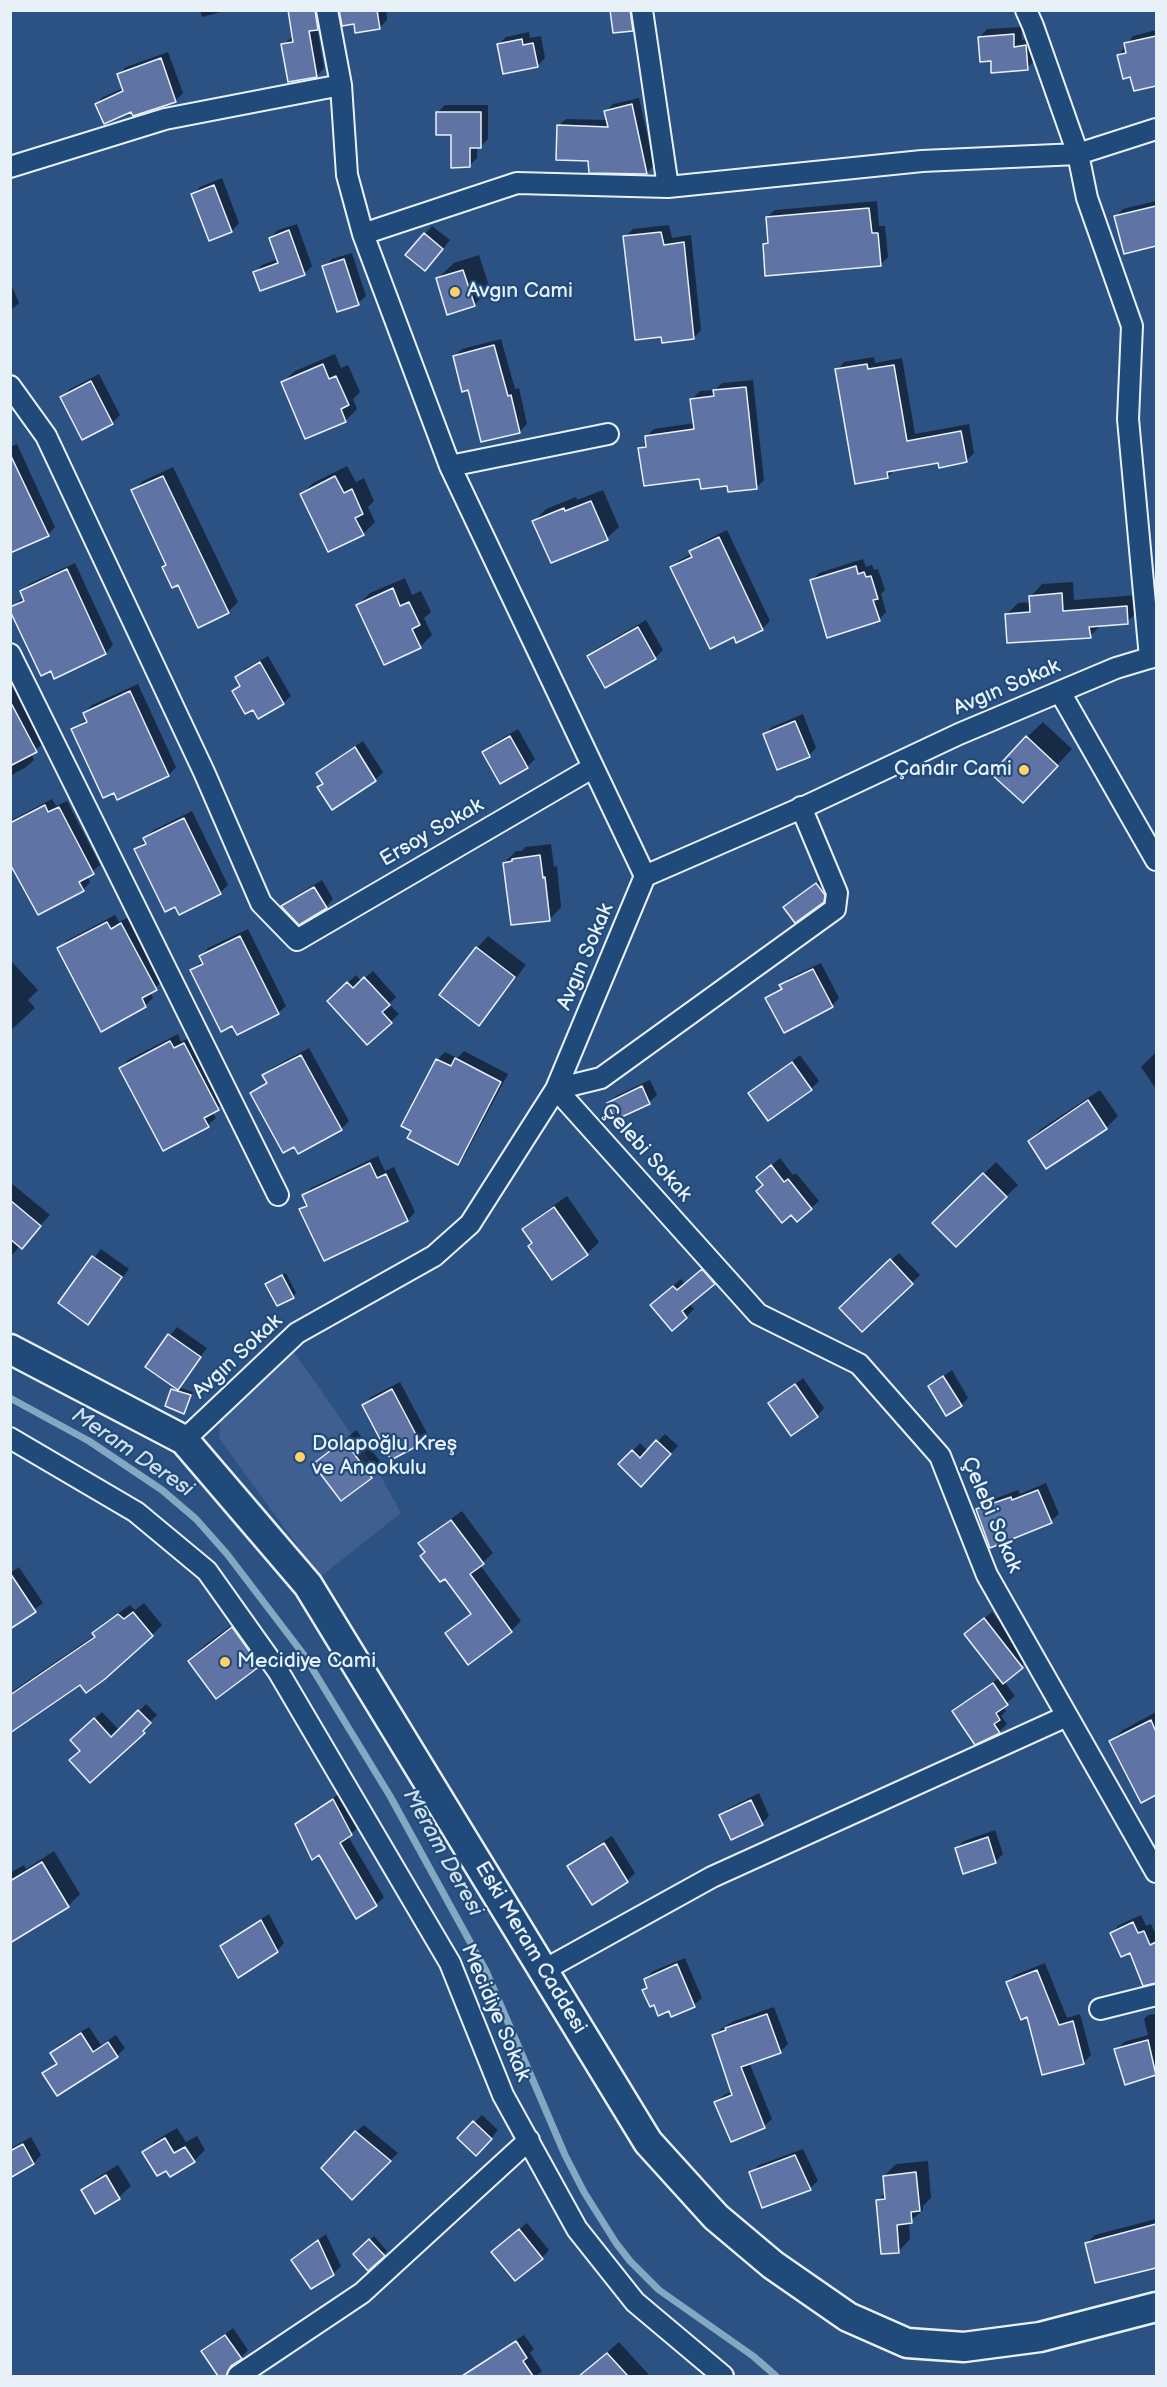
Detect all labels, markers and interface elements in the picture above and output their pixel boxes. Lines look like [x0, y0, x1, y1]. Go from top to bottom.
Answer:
place label: Avgın Cami [467, 279, 573, 305]
marker: Avgın Cami [448, 285, 462, 299]
street label: Avgın Sokak [950, 654, 1064, 722]
place label: Çandır Cami [894, 757, 1012, 783]
marker: Çandır Cami [1017, 763, 1031, 777]
street label: Ersoy Sokak [376, 793, 488, 873]
street label: Avgın Sokak [552, 900, 620, 1014]
street label: Çelebi Sokak [595, 1099, 697, 1207]
street label: Avgın Sokak [188, 1309, 288, 1405]
water label: Meram Deresi [66, 1403, 198, 1503]
place label: Dolapoğlu Kreş ve Anaokulu [312, 1432, 457, 1482]
marker: Dolapoğlu Kreş ve Anaokulu [293, 1450, 307, 1464]
street label: Çelebi Sokak [955, 1453, 1027, 1577]
place label: Mecidiye Cami [237, 1649, 376, 1675]
marker: Mecidiye Cami [218, 1655, 232, 1669]
water label: Meram Deresi [396, 1785, 488, 1921]
street label: Eski Meram Caddesi [469, 1857, 591, 2039]
street label: Mecidiye Sokak [455, 1941, 535, 2085]

